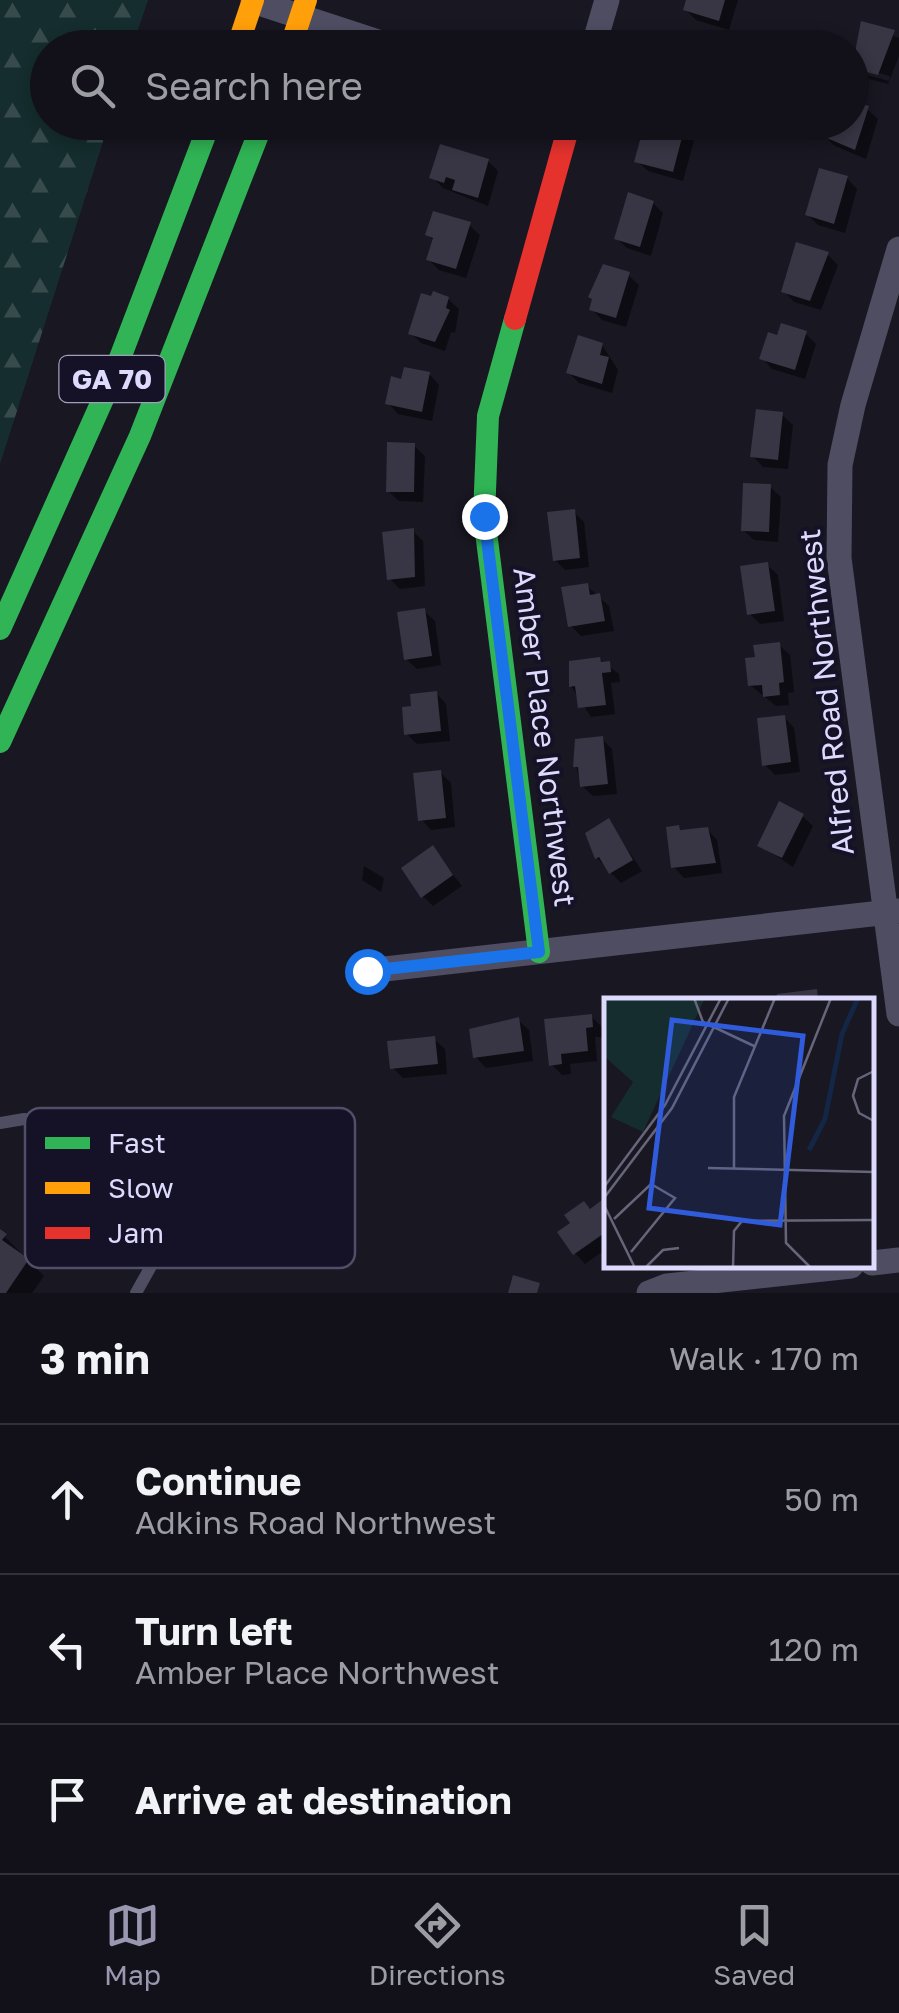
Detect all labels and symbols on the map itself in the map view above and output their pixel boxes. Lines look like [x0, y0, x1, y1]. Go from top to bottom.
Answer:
road number: GA 70 [59, 356, 164, 402]
route end [462, 494, 508, 540]
street label: Alfred Road Northwest [791, 527, 861, 857]
street label: Amber Place Northwest [506, 565, 584, 909]
route start [345, 949, 391, 995]
inset map [604, 998, 874, 1268]
legend [25, 1108, 355, 1268]
text: Fast [108, 1126, 166, 1159]
text: Slow [108, 1171, 174, 1204]
text: Jam [108, 1216, 164, 1249]

